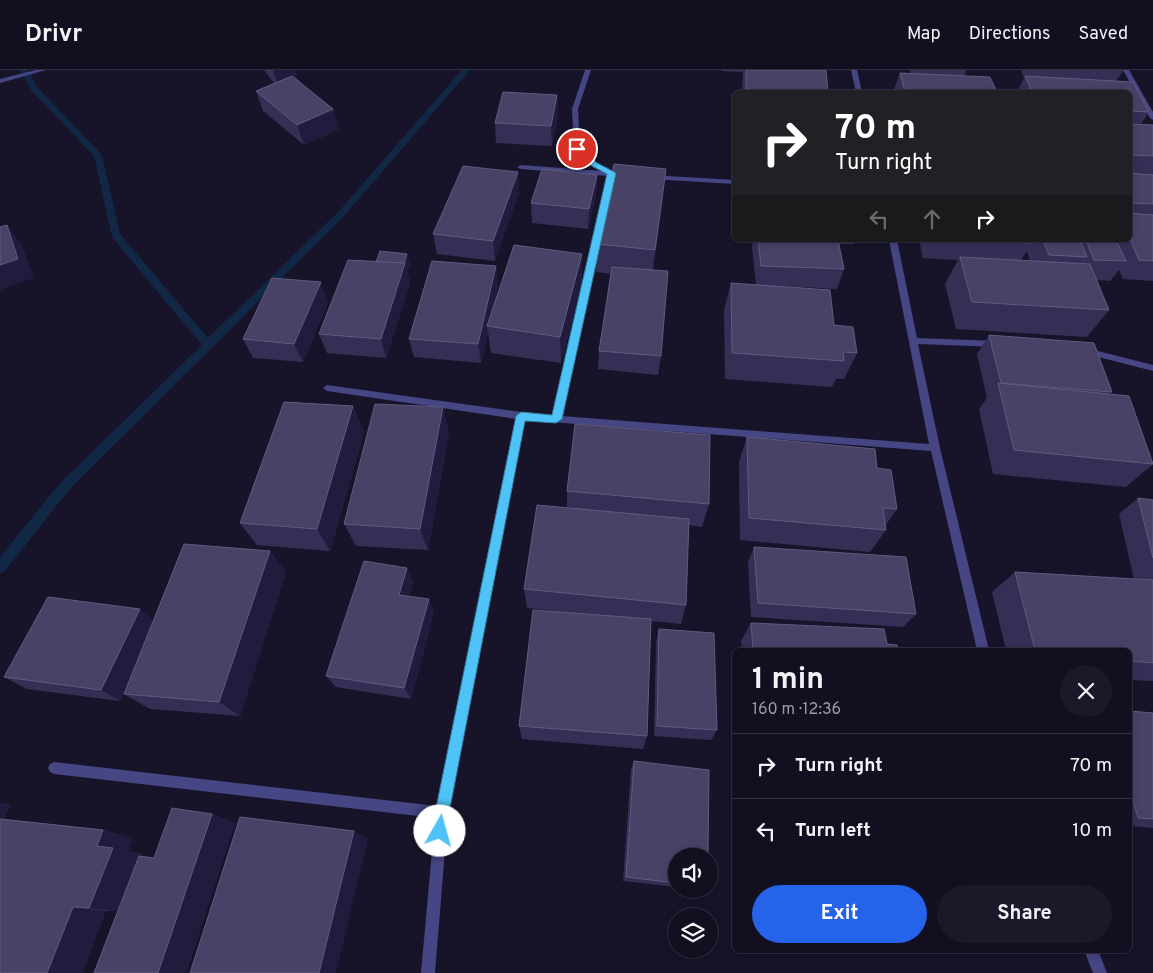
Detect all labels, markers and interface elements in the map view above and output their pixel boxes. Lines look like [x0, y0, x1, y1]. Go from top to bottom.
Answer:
text: Drivr [25, 20, 82, 50]
text: Map [907, 23, 941, 46]
text: Directions [969, 23, 1051, 46]
text: Saved [1079, 23, 1128, 46]
text: 70 m [835, 107, 916, 151]
icon: right [752, 110, 817, 175]
pin [556, 128, 598, 170]
icon: arrive [563, 135, 591, 163]
text: Turn right [835, 150, 932, 177]
icon: left [865, 205, 893, 233]
icon: ahead [918, 205, 946, 233]
icon: right [971, 205, 999, 233]
text: 1 min [752, 662, 824, 699]
button: close [1060, 665, 1112, 717]
text: 160 m · 12:36 [752, 700, 841, 720]
icon: right [752, 752, 780, 780]
text: Turn right [795, 754, 883, 778]
text: 70 m [1070, 754, 1112, 778]
position arrow [413, 804, 465, 856]
icon: left [752, 817, 780, 845]
text: Turn left [795, 819, 871, 843]
text: 10 m [1072, 819, 1112, 843]
map controls [668, 848, 718, 958]
button: sound [668, 848, 718, 898]
button: Exit [752, 885, 927, 943]
button: Share [937, 885, 1112, 943]
button: layers [668, 908, 718, 958]

